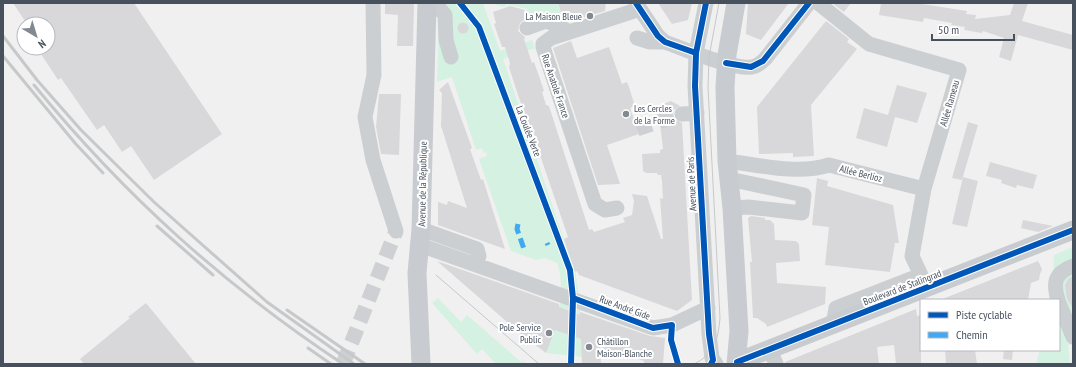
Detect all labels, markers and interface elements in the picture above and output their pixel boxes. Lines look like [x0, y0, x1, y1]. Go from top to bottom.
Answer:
place label: La Maison Bleue [525, 10, 582, 23]
marker: La Maison Bleue [585, 11, 595, 21]
north arrow [16, 16, 56, 56]
scale bar [932, 16, 1014, 42]
text: 50 m [938, 22, 959, 37]
text: N [35, 37, 49, 51]
street label: Rue Anatole France [539, 53, 573, 120]
street label: Allée Rameau [937, 79, 962, 128]
place label: Les Cercles de la Forme [634, 102, 675, 127]
street label: La Coulée Verte [513, 104, 544, 158]
marker: Les Cercles de la Forme [621, 109, 631, 119]
street label: Avenue de la République [415, 141, 430, 227]
street label: Avenue de Paris [684, 156, 699, 212]
street label: Allée Berlioz [838, 162, 884, 185]
street label: Boulevard de Stalingrad [861, 267, 943, 308]
street label: Rue André Gide [598, 292, 652, 323]
legend [920, 299, 1060, 351]
text: Piste cyclable [956, 307, 1012, 322]
place label: Pole Service Public [499, 321, 541, 346]
text: Chemin [956, 327, 987, 342]
marker: Pole Service Public [544, 328, 554, 338]
place label: Châtillon Maison-Blanche [597, 335, 652, 360]
marker: Châtillon Maison-Blanche [584, 342, 594, 352]

